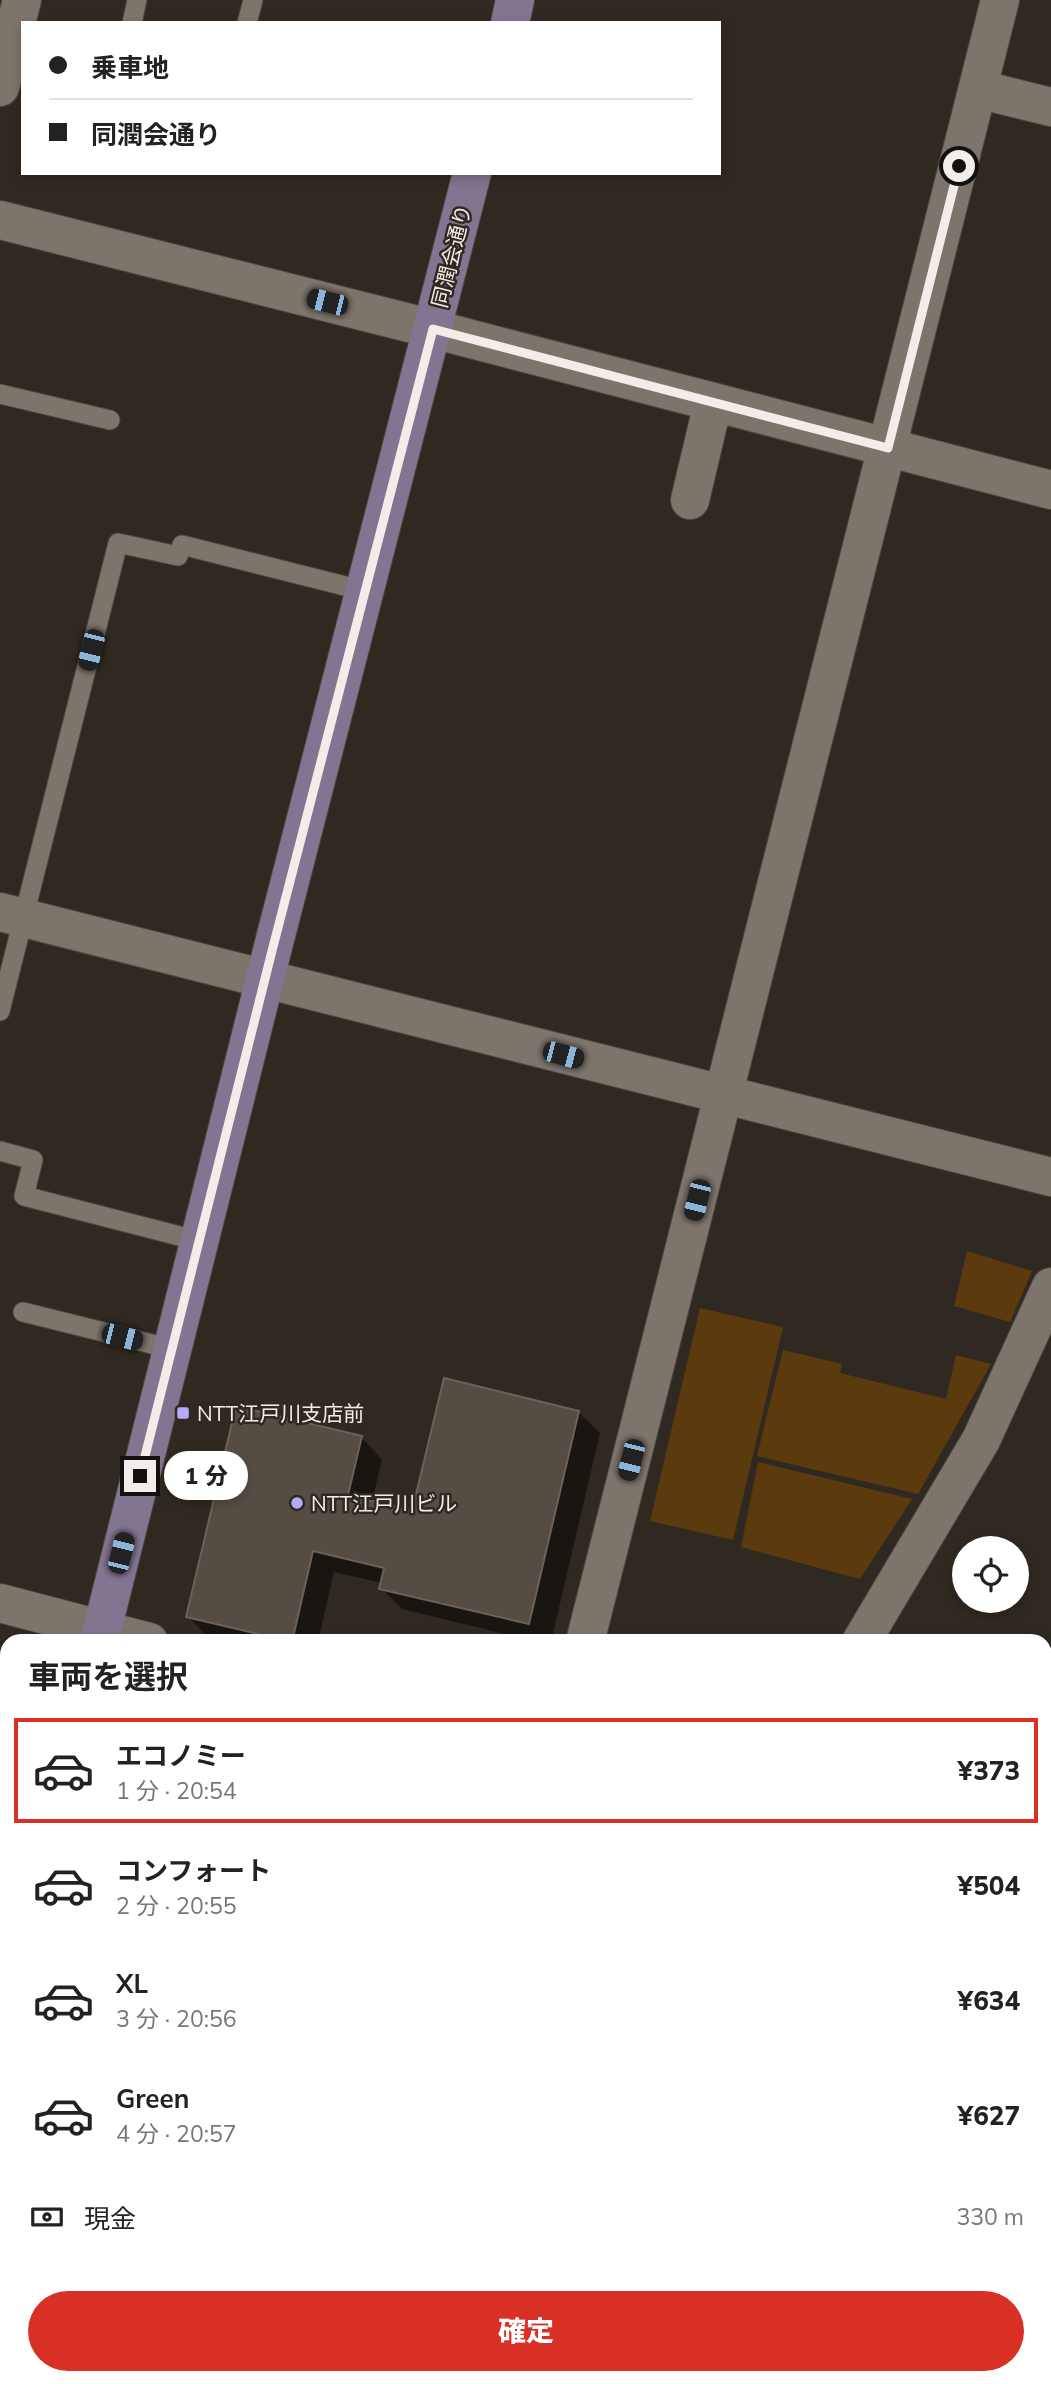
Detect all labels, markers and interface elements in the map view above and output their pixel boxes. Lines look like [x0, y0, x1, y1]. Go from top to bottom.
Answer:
text: 乗車地 [91, 51, 169, 84]
text: 同潤会通り [91, 118, 221, 151]
route start [943, 150, 975, 182]
street label: 同潤会通り [426, 202, 476, 310]
car [305, 287, 350, 317]
car [76, 627, 107, 673]
car [540, 1039, 587, 1071]
car [682, 1177, 713, 1223]
car [100, 1322, 145, 1352]
place label: NTT江戸川支店前 [197, 1400, 364, 1426]
marker: NTT江戸川支店前 [175, 1405, 191, 1421]
car [616, 1437, 647, 1483]
callout: 1 分 [164, 1452, 248, 1500]
route end [124, 1460, 156, 1492]
text: 1 分 [184, 1461, 228, 1490]
place label: NTT江戸川ビル [311, 1490, 457, 1516]
marker: NTT江戸川ビル [289, 1495, 305, 1511]
car [106, 1530, 137, 1576]
map controls [952, 1536, 1029, 1613]
button: locate [952, 1536, 1029, 1613]
text: 車両を選択 [28, 1656, 188, 1696]
icon: car [32, 1739, 95, 1802]
text: エコノミー [116, 1739, 246, 1772]
text: ¥373 [958, 1754, 1020, 1787]
text: 1 分 · 20:54 [116, 1776, 237, 1805]
icon: car [32, 1854, 95, 1917]
text: コンフォート [116, 1854, 271, 1887]
text: ¥504 [958, 1869, 1020, 1902]
text: 2 分 · 20:55 [116, 1891, 237, 1920]
text: XL [116, 1967, 148, 2000]
icon: car [32, 1969, 95, 2032]
text: ¥634 [958, 1984, 1020, 2017]
text: 3 分 · 20:56 [116, 2004, 237, 2033]
text: Green [116, 2082, 189, 2115]
icon: car [32, 2084, 95, 2147]
text: ¥627 [958, 2099, 1020, 2132]
text: 4 分 · 20:57 [116, 2119, 237, 2148]
icon: cash [28, 2198, 66, 2236]
text: 現金 [84, 2202, 136, 2235]
text: 330 m [956, 2202, 1024, 2231]
button: 確定 [28, 2291, 1024, 2371]

